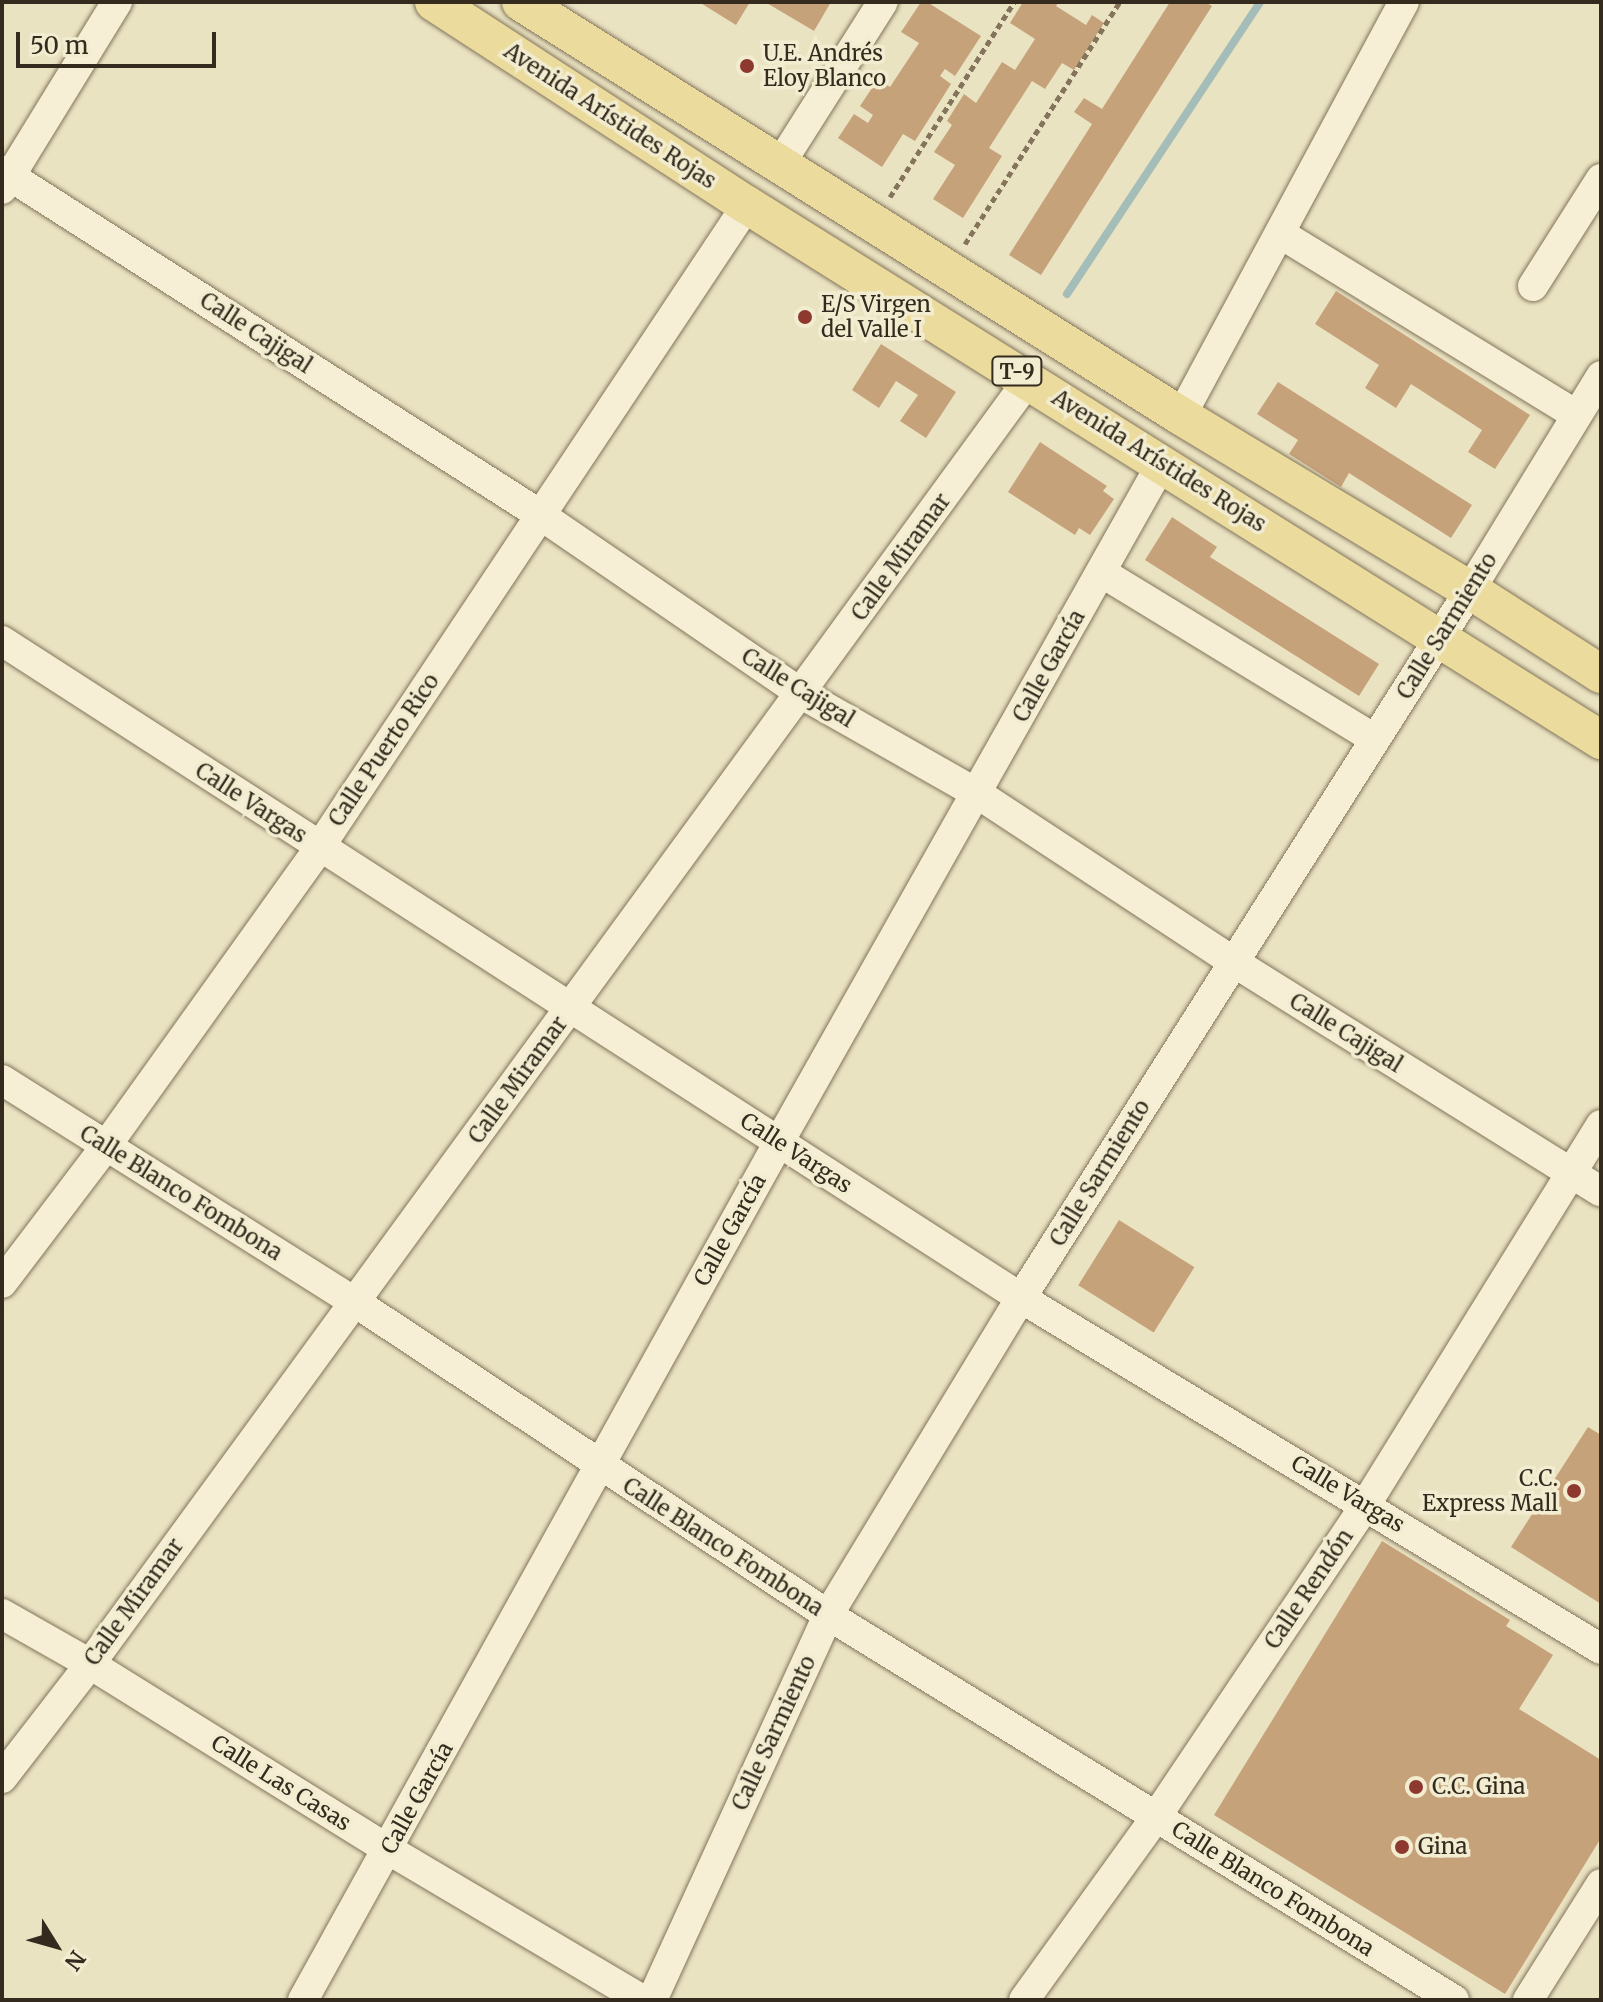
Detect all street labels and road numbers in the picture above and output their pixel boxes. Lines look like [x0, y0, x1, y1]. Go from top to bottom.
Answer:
street label: Avenida Arístides Rojas [499, 38, 721, 194]
street label: Calle Cajigal [195, 287, 317, 379]
road number: T-9 [991, 355, 1043, 387]
street label: Avenida Arístides Rojas [1047, 384, 1271, 538]
street label: Calle Miramar [846, 488, 956, 626]
street label: Calle Sarmiento [1391, 548, 1503, 704]
street label: Calle García [1007, 605, 1091, 727]
street label: Calle Cajigal [737, 643, 859, 733]
street label: Calle Puerto Rico [323, 669, 445, 831]
street label: Calle Vargas [190, 757, 312, 849]
street label: Calle Cajigal [1285, 988, 1407, 1078]
street label: Calle Miramar [463, 1011, 573, 1149]
street label: Calle Sarmiento [1044, 1095, 1156, 1251]
street label: Calle Vargas [735, 1107, 857, 1199]
street label: Calle Blanco Fombona [75, 1120, 287, 1266]
street label: Calle García [688, 1169, 772, 1291]
street label: Calle Vargas [1287, 1450, 1409, 1538]
street label: Calle Blanco Fombona [618, 1472, 828, 1622]
street label: Calle Rendón [1259, 1524, 1359, 1654]
street label: Calle Miramar [79, 1533, 189, 1671]
street label: Calle Sarmiento [727, 1652, 821, 1814]
street label: Calle Las Casas [206, 1730, 356, 1836]
street label: Calle García [375, 1737, 459, 1859]
street label: Calle Blanco Fombona [1167, 1816, 1379, 1962]

